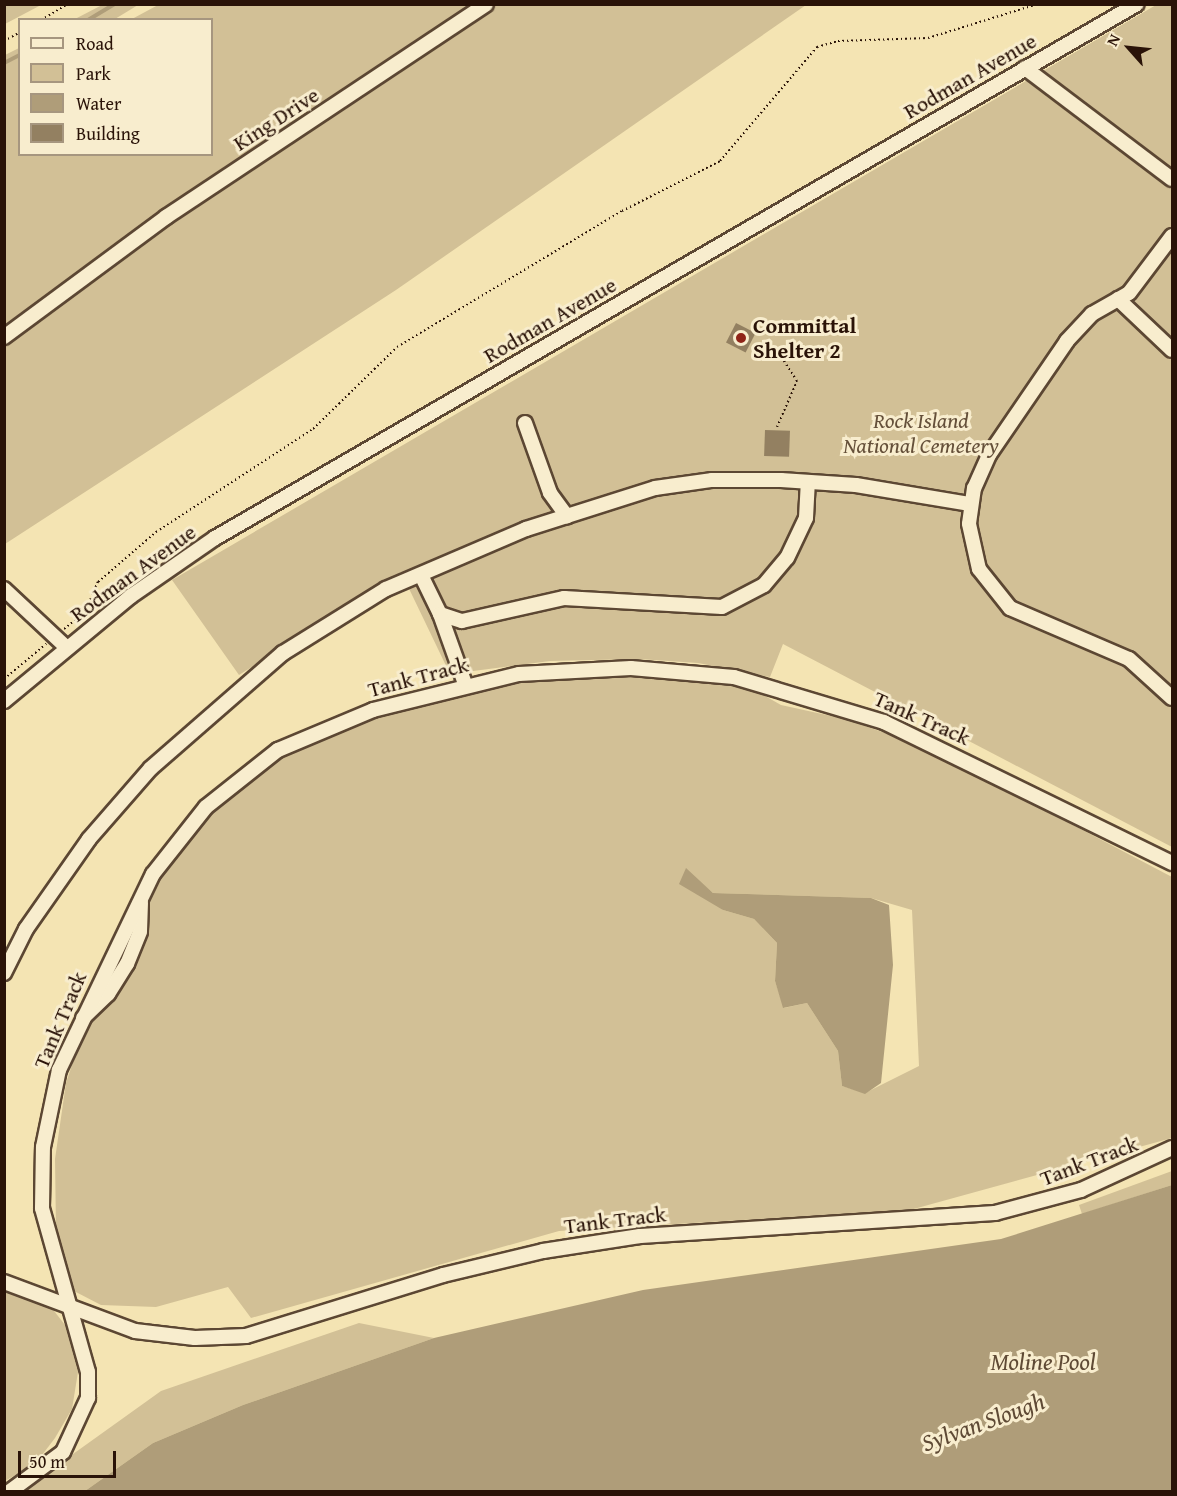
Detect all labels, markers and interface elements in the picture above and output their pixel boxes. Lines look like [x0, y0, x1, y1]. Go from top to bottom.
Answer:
legend [18, 18, 213, 156]
north arrow [1099, 18, 1159, 78]
street label: Rodman Avenue [899, 27, 1041, 125]
text: Road [76, 30, 114, 57]
text: N [1100, 30, 1126, 50]
text: Park [76, 60, 111, 87]
street label: King Drive [228, 82, 324, 156]
text: Water [76, 90, 121, 117]
text: Building [76, 120, 140, 147]
street label: Rodman Avenue [479, 271, 621, 369]
place label: Committal Shelter 2 [753, 312, 856, 364]
marker: Committal Shelter 2 [734, 331, 748, 345]
park label: Rock Island National Cemetery [843, 407, 999, 458]
street label: Rodman Avenue [65, 519, 201, 627]
street label: Tank Track [365, 651, 471, 703]
street label: Tank Track [870, 685, 974, 751]
street label: Tank Track [28, 968, 92, 1072]
street label: Tank Track [1036, 1130, 1142, 1192]
street label: Tank Track [563, 1201, 667, 1239]
water label: Moline Pool [990, 1348, 1096, 1376]
water label: Sylvan Slough [918, 1386, 1048, 1458]
scale bar [21, 1439, 118, 1477]
text: 50 m [29, 1448, 65, 1475]

